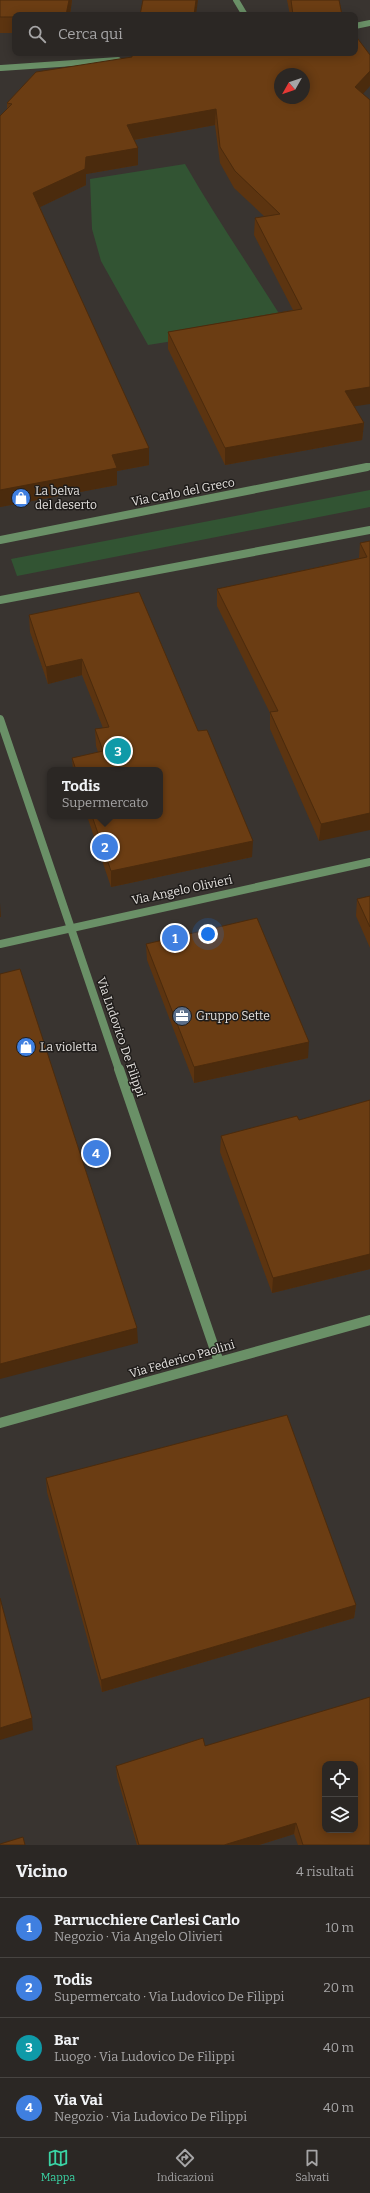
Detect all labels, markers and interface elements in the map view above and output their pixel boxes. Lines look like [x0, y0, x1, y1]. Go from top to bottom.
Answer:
search box [12, 12, 358, 56]
icon: search [26, 23, 48, 45]
text: Cerca qui [58, 25, 123, 43]
north arrow [274, 68, 310, 104]
street label: Via Carlo del Greco [130, 475, 236, 509]
place label: La belva del deserto [35, 484, 97, 512]
shop icon: La belva del deserto [10, 487, 32, 509]
pin: 3 [105, 736, 131, 766]
popup [47, 767, 163, 819]
text: Todis [62, 777, 100, 795]
text: Supermercato [62, 795, 148, 810]
pin: 2 [92, 832, 118, 862]
street label: Via Angelo Olivieri [130, 872, 234, 908]
pin: 1 [162, 923, 188, 953]
your location [198, 924, 218, 944]
street label: Via Ludovico De Filippi [94, 975, 148, 1099]
office icon: Gruppo Sette [171, 1005, 193, 1027]
place label: Gruppo Sette [196, 1009, 270, 1023]
shop icon: La violetta [15, 1036, 37, 1058]
place label: La violetta [40, 1040, 98, 1054]
pin: 4 [83, 1138, 109, 1168]
street label: Via Federico Paolini [128, 1337, 237, 1381]
map controls [322, 1761, 358, 1833]
button: locate [322, 1761, 358, 1797]
button: layers [322, 1797, 358, 1833]
text: Vicino [16, 1861, 68, 1882]
text: 4 risultati [296, 1864, 354, 1879]
text: Parrucchiere Carlesi Carlo [54, 1911, 240, 1929]
text: 1 [26, 1920, 32, 1935]
text: 10 m [325, 1920, 354, 1935]
text: Negozio · Via Angelo Olivieri [54, 1929, 223, 1944]
text: Todis [54, 1971, 92, 1989]
text: 2 [25, 1980, 33, 1995]
text: 20 m [324, 1980, 354, 1995]
text: Supermercato · Via Ludovico De Filippi [54, 1989, 284, 2004]
text: Bar [54, 2031, 79, 2049]
text: 3 [25, 2040, 33, 2055]
text: 40 m [323, 2040, 354, 2055]
text: Luogo · Via Ludovico De Filippi [54, 2049, 235, 2064]
text: Via Vai [54, 2091, 103, 2109]
text: 4 [25, 2100, 33, 2115]
text: 40 m [323, 2100, 354, 2115]
text: Negozio · Via Ludovico De Filippi [54, 2109, 247, 2124]
tab: Mappa [41, 2147, 75, 2184]
tab: Indicazioni [157, 2147, 214, 2184]
tab: Salvati [295, 2147, 329, 2184]

